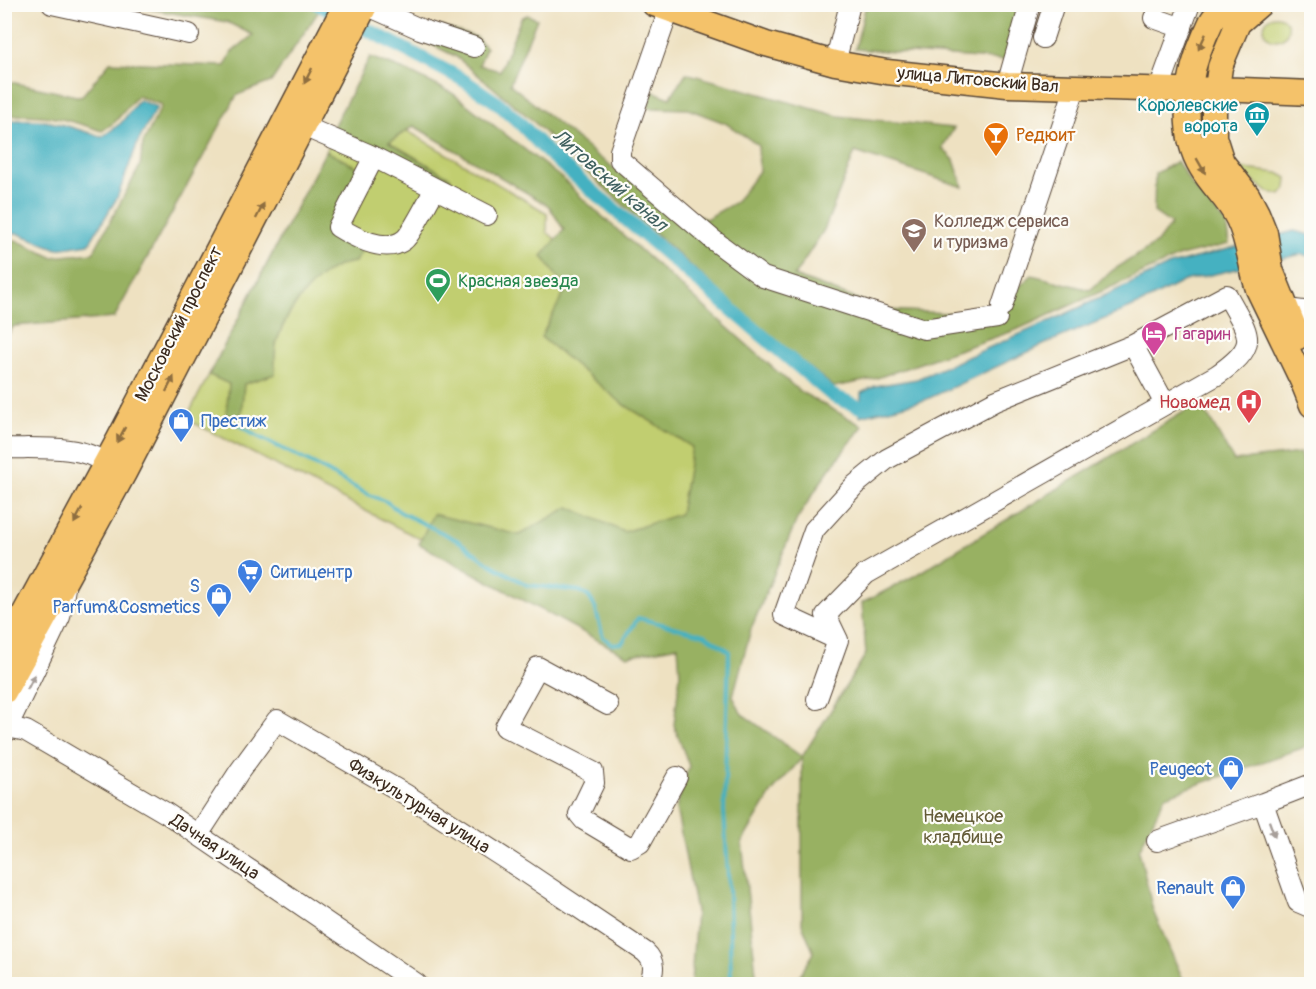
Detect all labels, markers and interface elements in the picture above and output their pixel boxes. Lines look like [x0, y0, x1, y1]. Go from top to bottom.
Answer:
one-way arrow [1197, 34, 1207, 52]
street label: улица Литовский Вал [895, 61, 1060, 99]
one-way arrow [303, 67, 313, 84]
place label: Королевские ворота [1137, 94, 1238, 138]
museum icon: Королевские ворота [1242, 100, 1272, 138]
bar icon: Редюит [981, 120, 1011, 158]
water label: Литовский канал [547, 123, 674, 238]
place label: Редюит [1016, 124, 1076, 147]
one-way arrow [1196, 158, 1206, 175]
one-way arrow [255, 202, 265, 219]
place label: Колледж сервиса и туризма [934, 210, 1069, 254]
school or university icon: Колледж сервиса и туризма [899, 216, 929, 254]
street label: Московский проспект [130, 242, 228, 406]
sports icon: Красная звезда [423, 266, 453, 304]
place label: Красная звезда [458, 270, 578, 293]
hotel icon: Гагарин [1139, 319, 1169, 357]
place label: Гагарин [1174, 323, 1231, 346]
one-way arrow [166, 375, 175, 392]
hospital icon: Новомед [1234, 387, 1264, 425]
place label: Новомед [1159, 391, 1230, 414]
shop icon: Престиж [166, 406, 196, 444]
place label: Престиж [201, 410, 267, 433]
one-way arrow [116, 427, 126, 444]
one-way arrow [73, 508, 83, 525]
supermarket icon: Ситицентр [235, 557, 265, 595]
place label: Ситицентр [270, 561, 353, 584]
place label: S Parfum&Cosmetics [52, 575, 200, 619]
shop icon: S Parfum&Cosmetics [204, 581, 234, 619]
one-way arrow [26, 674, 35, 691]
street label: Физкультурная улица [344, 753, 494, 859]
shop icon: Peugeot [1216, 754, 1246, 792]
place label: Peugeot [1149, 758, 1213, 781]
park label: Немецкое кладбище [923, 805, 1003, 849]
street label: Дачная улица [165, 808, 264, 885]
one-way arrow [1267, 820, 1277, 838]
shop icon: Renault [1218, 873, 1248, 911]
place label: Renault [1156, 877, 1215, 900]

